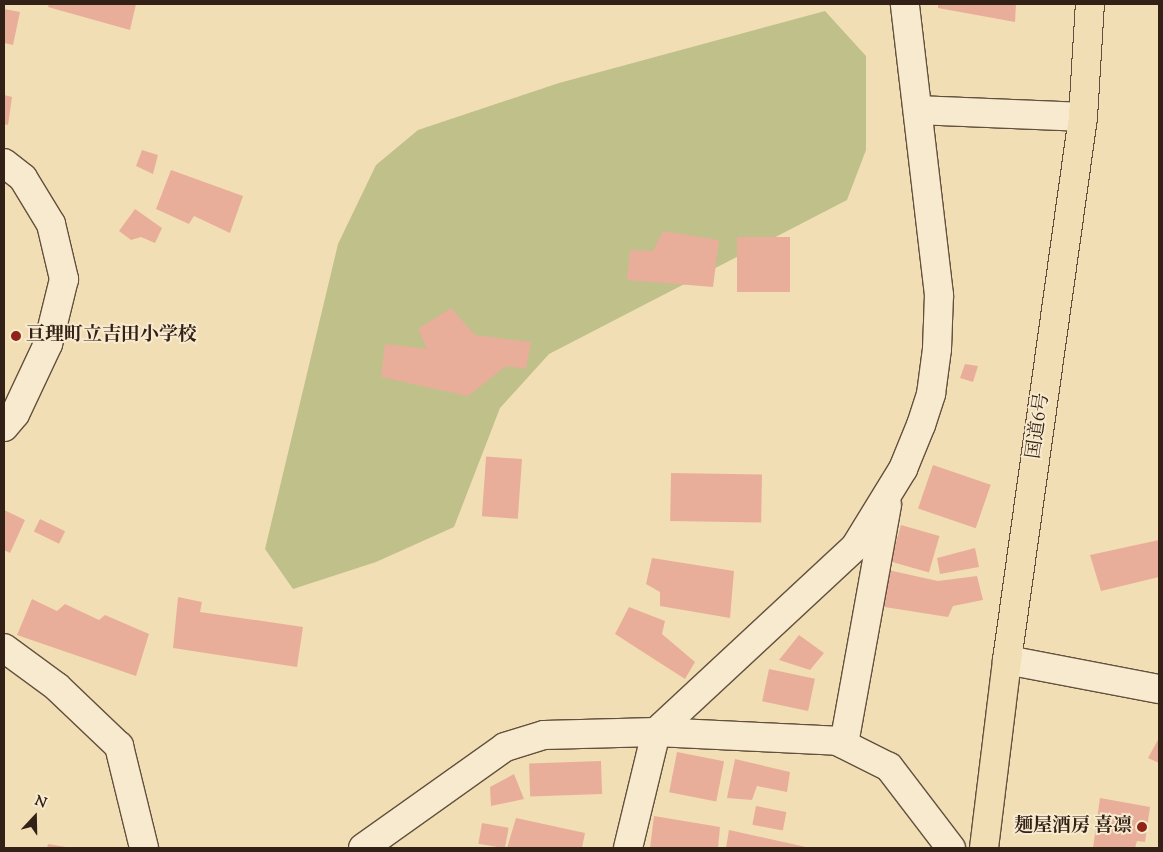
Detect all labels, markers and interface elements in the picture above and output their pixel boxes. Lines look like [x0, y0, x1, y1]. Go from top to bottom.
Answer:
place label: 亘理町立吉田小学校 [26, 325, 197, 347]
marker: 亘理町立吉田小学校 [10, 330, 22, 342]
street label: 国道6号 [1023, 392, 1055, 460]
north arrow [10, 792, 60, 842]
text: N [32, 792, 49, 814]
place label: 麺屋酒房 喜凛 [1014, 816, 1132, 838]
marker: 麺屋酒房 喜凛 [1136, 821, 1148, 833]

